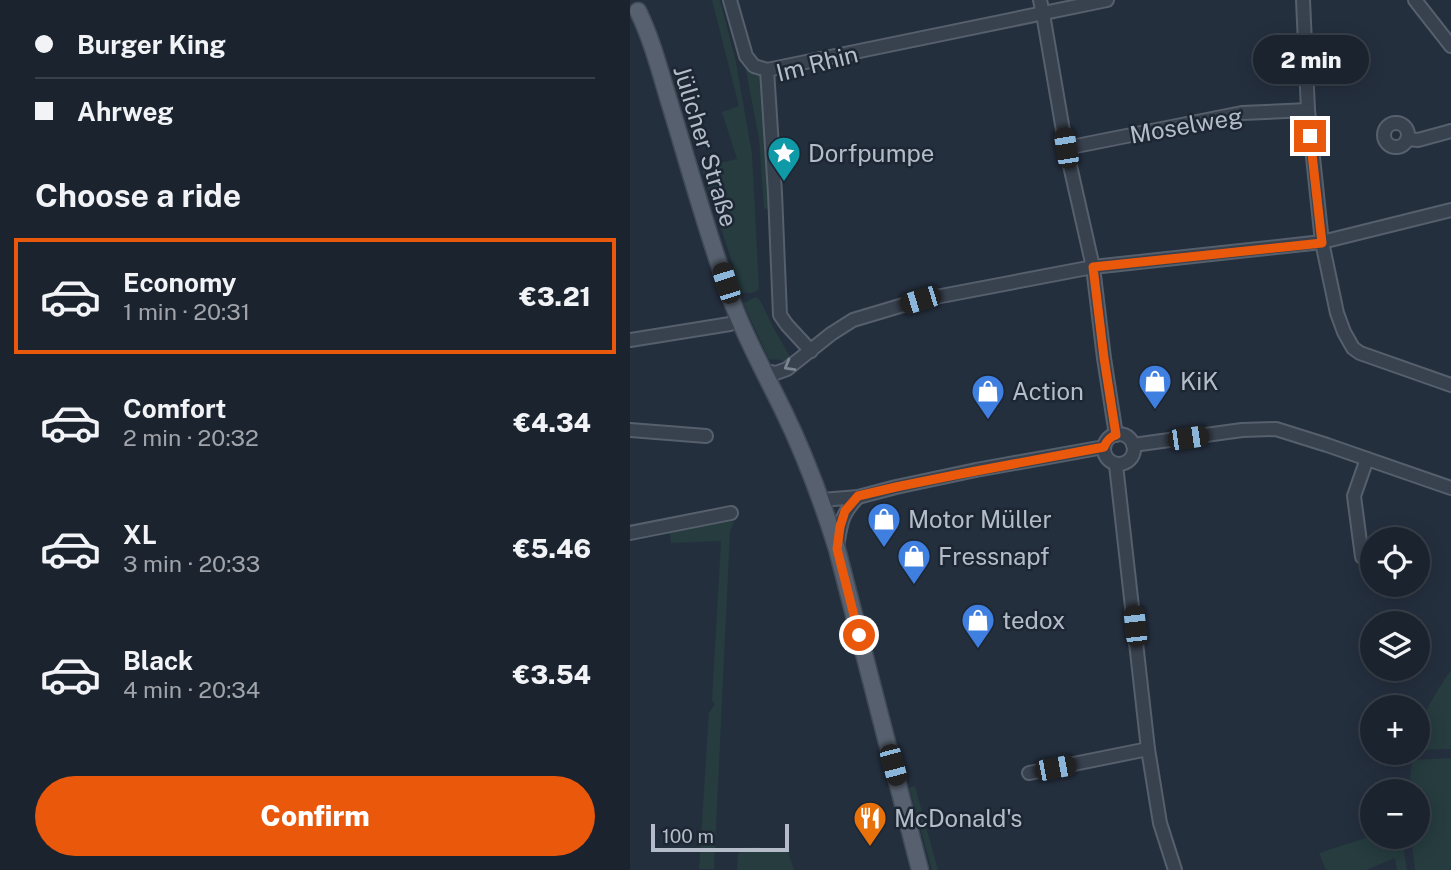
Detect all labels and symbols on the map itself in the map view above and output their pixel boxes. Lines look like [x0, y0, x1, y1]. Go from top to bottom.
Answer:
callout: 2 min [1252, 34, 1368, 83]
street label: Im Rhin [773, 39, 861, 87]
street label: Jülicher Straße [668, 62, 744, 230]
street label: Moselweg [1127, 101, 1245, 149]
route end [1294, 120, 1326, 152]
car [1053, 126, 1080, 170]
place icon: Dorfpumpe [765, 134, 803, 183]
place label: Dorfpumpe [808, 139, 934, 167]
car [710, 260, 743, 306]
car [897, 284, 944, 316]
one-way arrow [783, 358, 796, 371]
shop icon: KiK [1136, 362, 1174, 411]
place label: KiK [1180, 367, 1219, 395]
shop icon: Action [969, 372, 1007, 421]
place label: Action [1012, 377, 1084, 405]
car [1166, 425, 1211, 451]
shop icon: Motor Müller [865, 500, 903, 549]
place label: Motor Müller [908, 505, 1052, 533]
shop icon: Fressnapf [895, 537, 933, 586]
place label: Fressnapf [938, 542, 1050, 570]
shop icon: tedox [959, 601, 997, 650]
car [1123, 604, 1148, 648]
place label: tedox [1002, 606, 1065, 634]
route start [843, 619, 875, 651]
car [878, 742, 909, 788]
car [1033, 754, 1078, 782]
restaurant icon: McDonald's [851, 799, 889, 848]
place label: McDonald's [894, 804, 1022, 832]
scale bar [651, 821, 789, 853]

